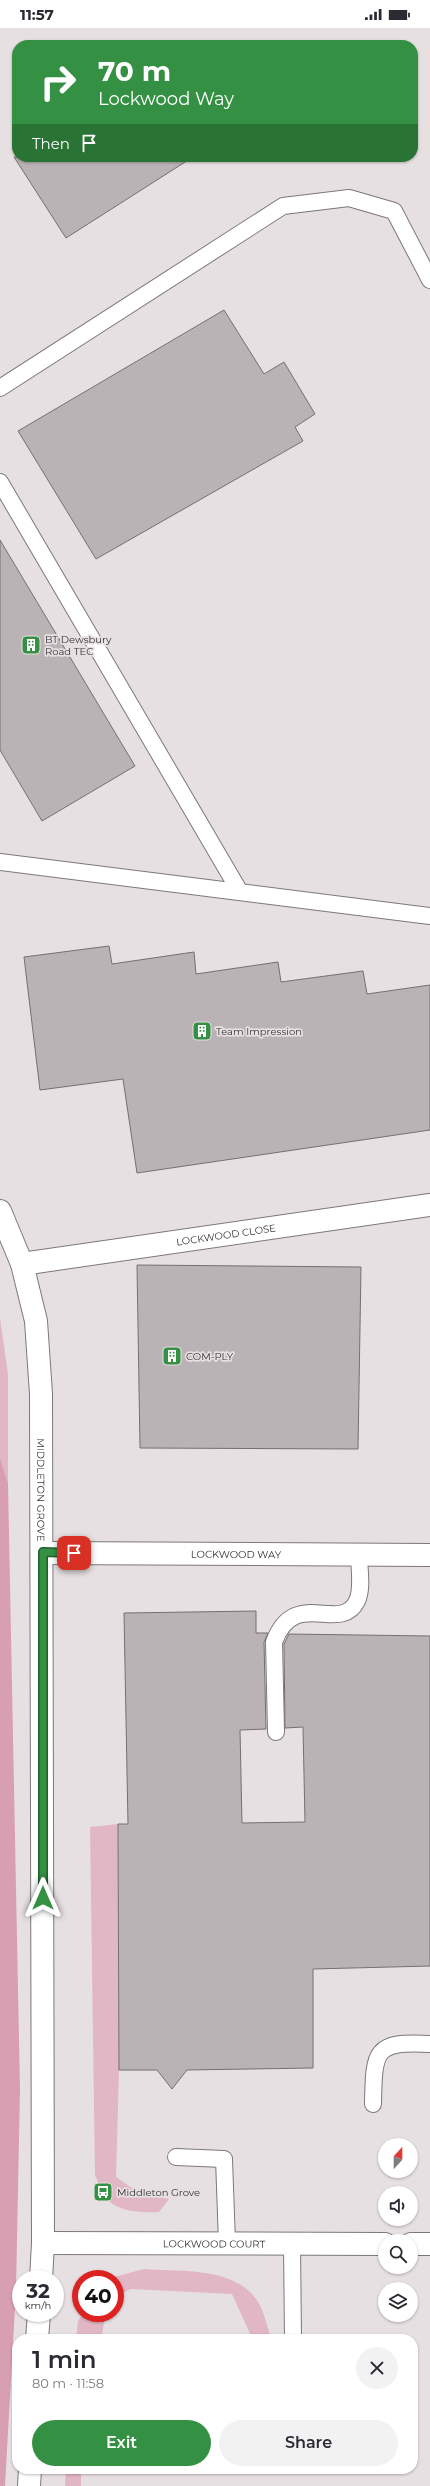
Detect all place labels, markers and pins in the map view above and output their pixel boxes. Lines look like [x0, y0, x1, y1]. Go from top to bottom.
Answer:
place label: BT Dewsbury Road TEC [45, 633, 112, 658]
building icon: BT Dewsbury Road TEC [20, 634, 42, 656]
building icon: Team Impression [191, 1020, 213, 1042]
place label: Team Impression [216, 1025, 302, 1038]
building icon: COM-PLY [161, 1345, 183, 1367]
place label: COM-PLY [186, 1350, 234, 1363]
pin [57, 1536, 91, 1570]
bus stop icon: Middleton Grove [92, 2181, 114, 2203]
place label: Middleton Grove [117, 2186, 200, 2199]

